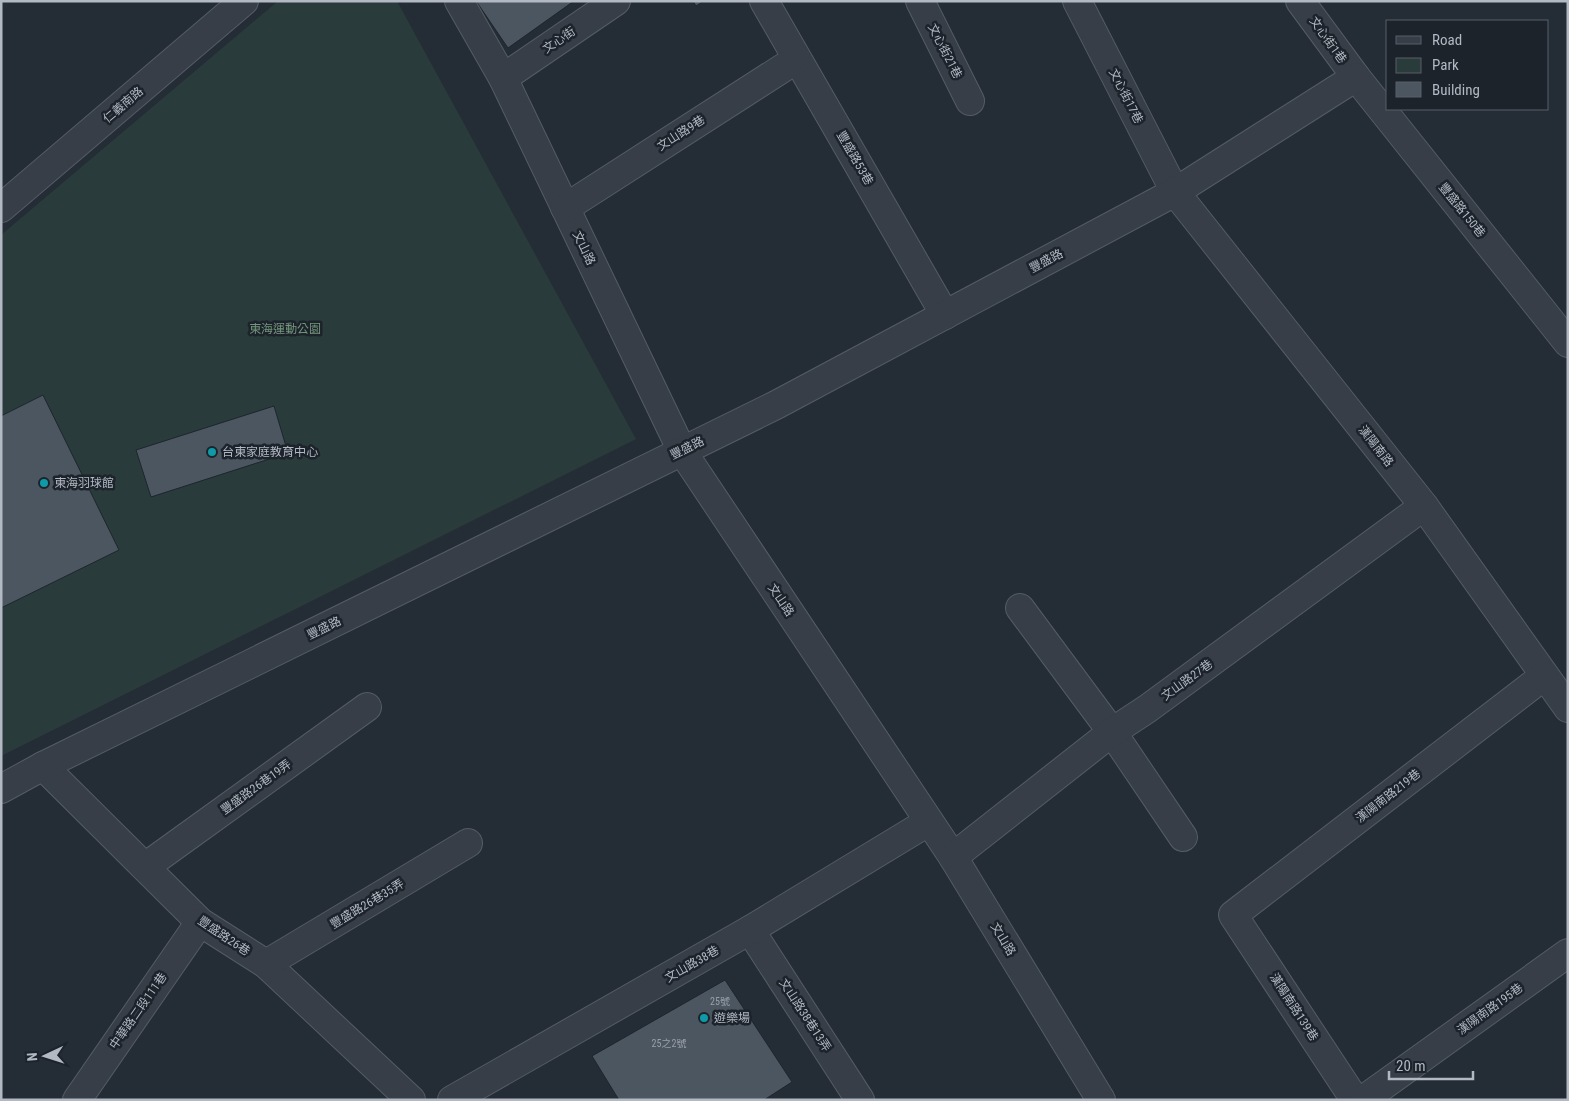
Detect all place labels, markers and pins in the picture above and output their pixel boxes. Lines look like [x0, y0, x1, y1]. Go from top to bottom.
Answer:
place label: 台東家庭教育中心 [222, 445, 318, 459]
marker: 台東家庭教育中心 [206, 446, 218, 458]
place label: 東海羽球館 [54, 476, 114, 490]
marker: 東海羽球館 [38, 477, 50, 489]
place label: 遊樂場 [714, 1011, 750, 1025]
marker: 遊樂場 [698, 1012, 710, 1024]

